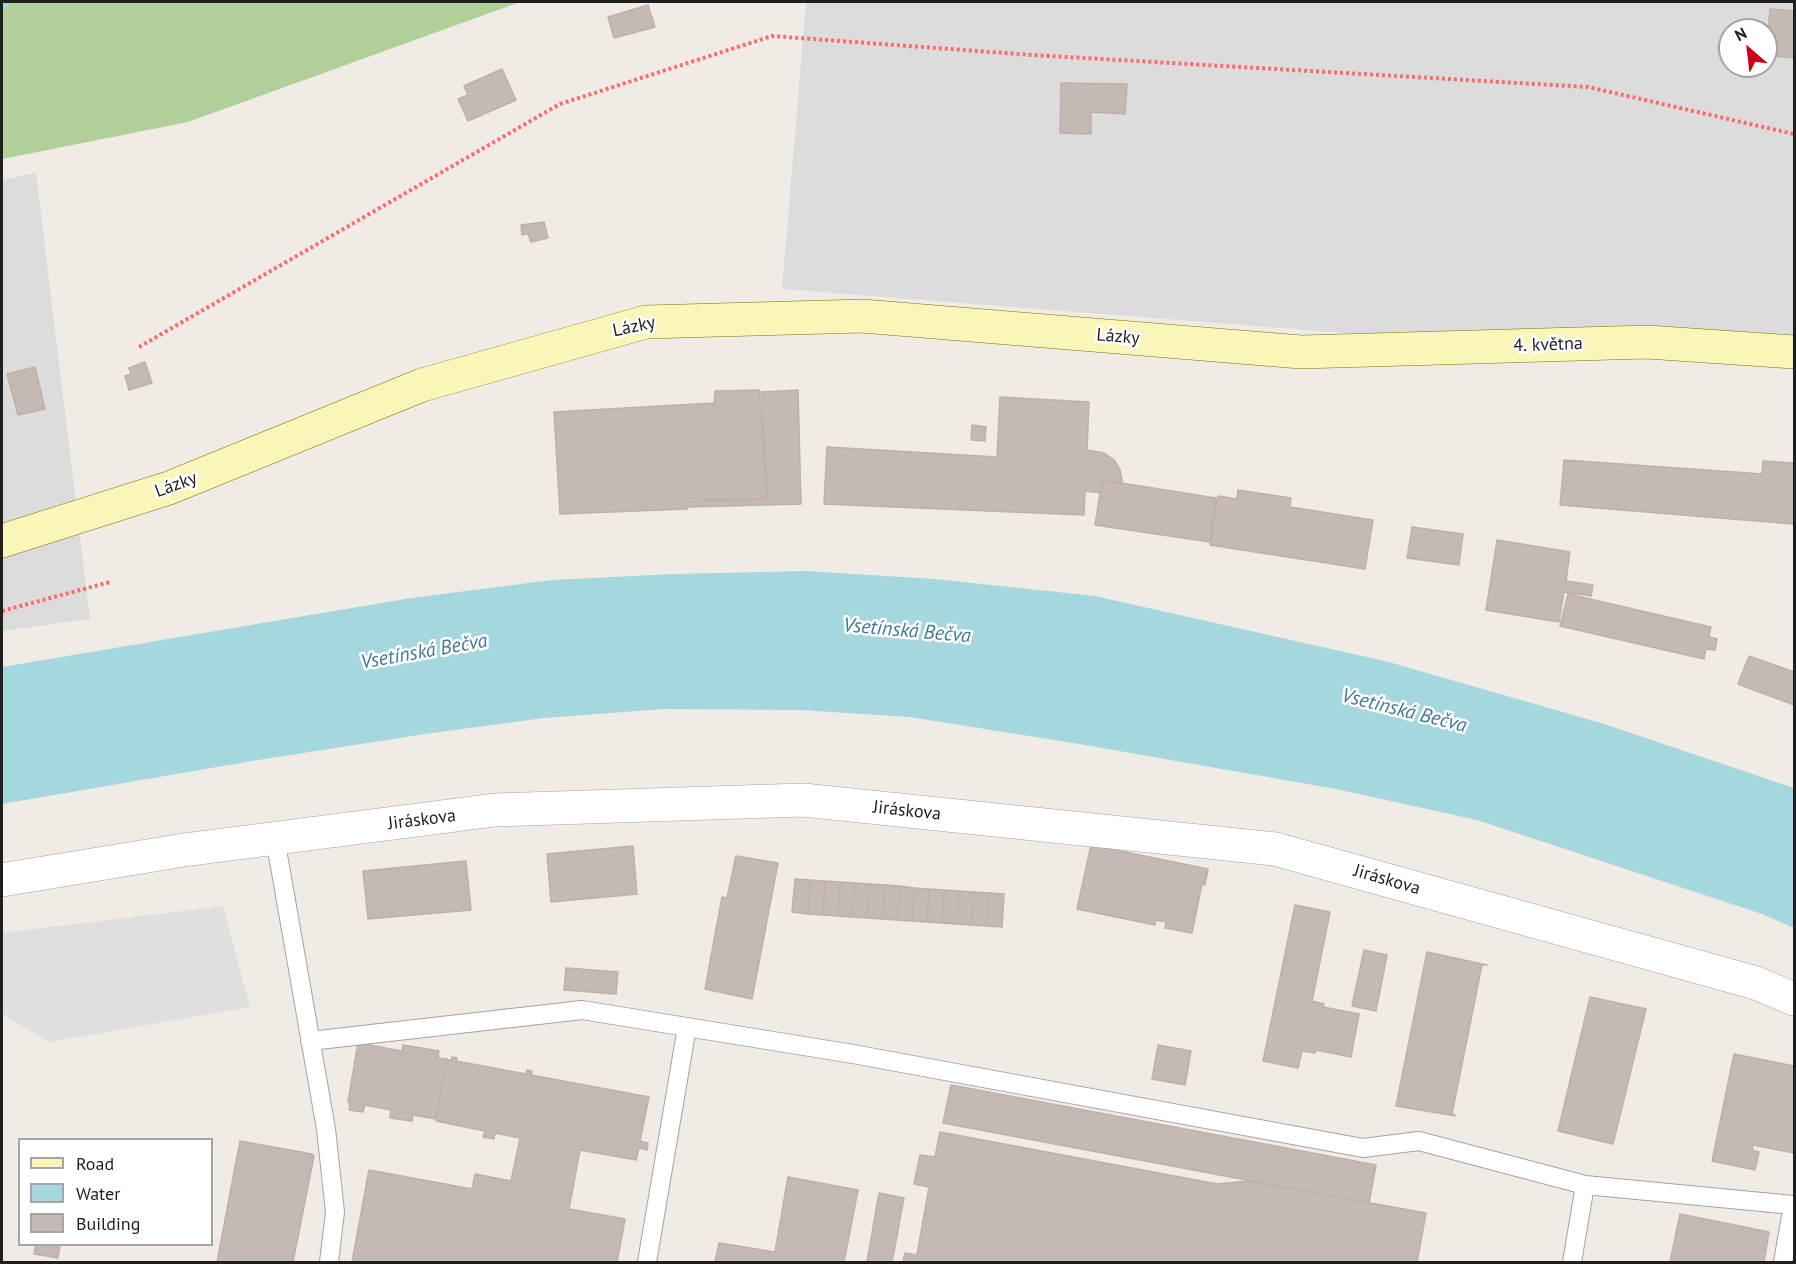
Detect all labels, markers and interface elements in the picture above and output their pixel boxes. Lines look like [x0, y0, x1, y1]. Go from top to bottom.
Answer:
north arrow [1718, 18, 1778, 78]
text: N [1731, 23, 1750, 45]
street label: Lázky [611, 312, 657, 342]
street label: Lázky [1096, 324, 1140, 350]
street label: 4. května [1513, 333, 1583, 357]
street label: Lázky [152, 467, 200, 503]
water label: Vsetínská Bečva [842, 613, 972, 649]
water label: Vsetínská Bečva [359, 629, 489, 675]
water label: Vsetínská Bečva [1339, 684, 1469, 738]
street label: Jiráskova [872, 797, 942, 825]
street label: Jiráskova [387, 805, 457, 835]
street label: Jiráskova [1351, 860, 1423, 900]
legend [18, 1138, 213, 1246]
text: Road [76, 1152, 114, 1175]
text: Water [76, 1182, 120, 1205]
text: Building [76, 1212, 140, 1235]

